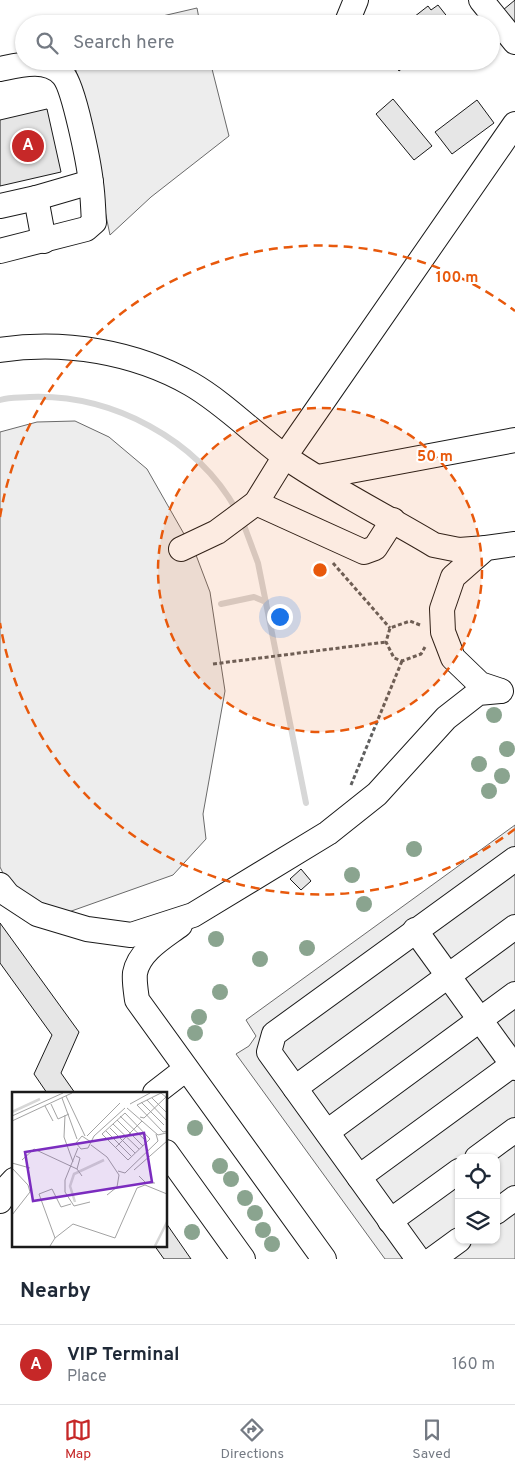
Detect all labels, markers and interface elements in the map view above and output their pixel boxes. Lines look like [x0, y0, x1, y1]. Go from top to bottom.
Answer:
search box [15, 15, 500, 70]
icon: search [33, 29, 61, 57]
text: Search here [73, 31, 175, 55]
pin: A [12, 127, 44, 165]
text: 100 m [436, 269, 478, 288]
text: 50 m [417, 448, 453, 467]
centre of rings [311, 561, 329, 579]
your location [267, 604, 293, 630]
inset map [12, 1092, 168, 1246]
map controls [455, 1154, 500, 1244]
button: locate [455, 1154, 500, 1199]
button: layers [455, 1199, 500, 1244]
text: Nearby [20, 1278, 91, 1305]
text: VIP Terminal [67, 1343, 180, 1367]
text: A [30, 1355, 42, 1375]
text: 160 m [452, 1355, 495, 1375]
text: Place [67, 1367, 107, 1387]
tab: Map [64, 1416, 92, 1463]
tab: Directions [220, 1416, 284, 1463]
tab: Saved [412, 1416, 451, 1463]

